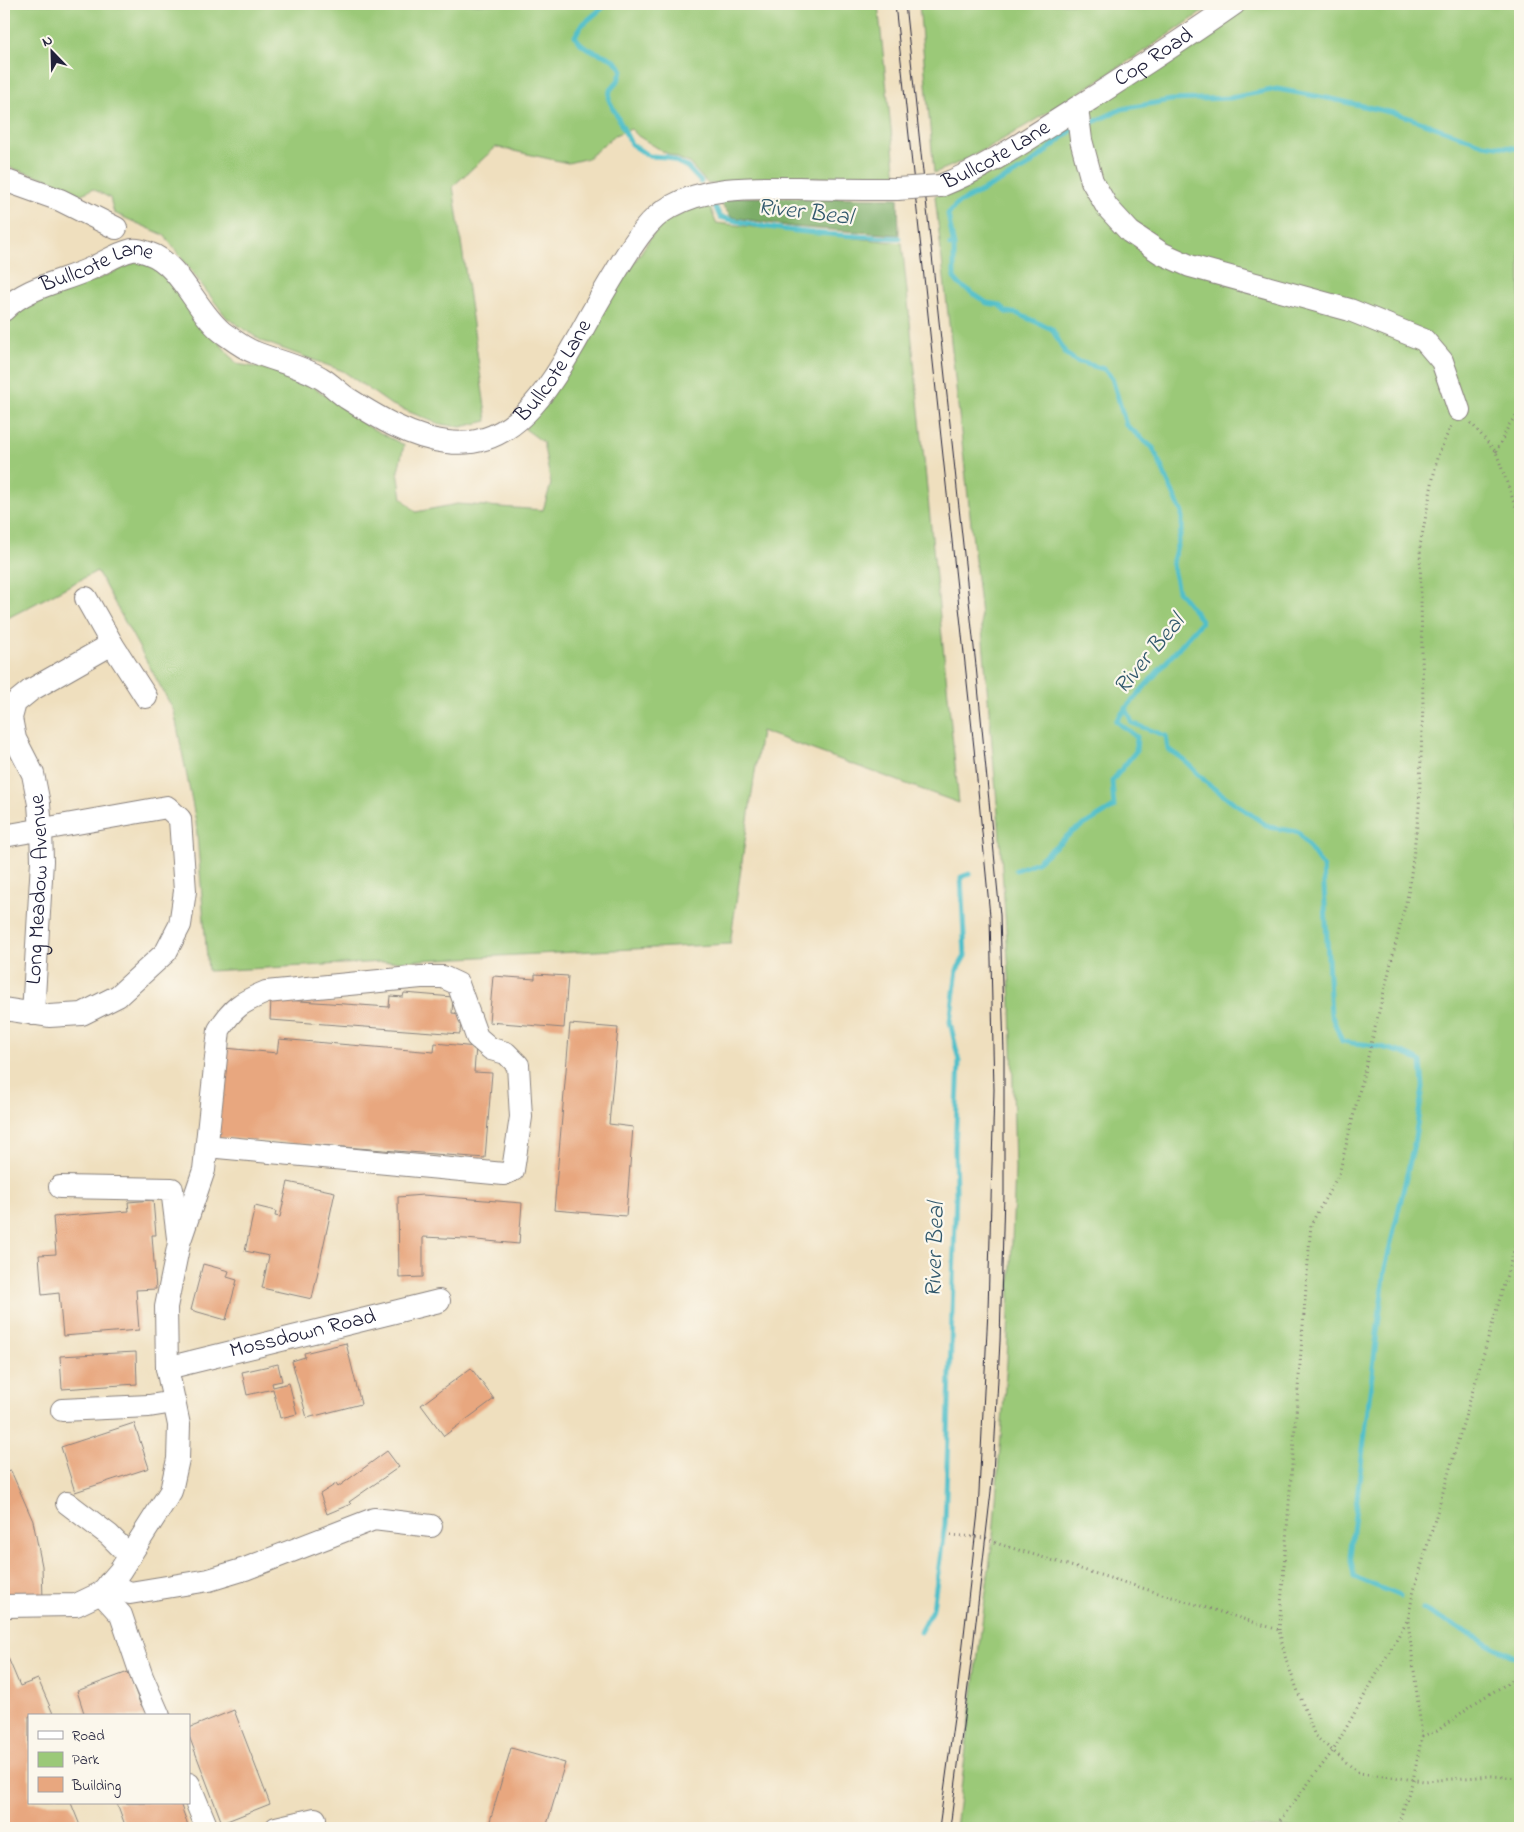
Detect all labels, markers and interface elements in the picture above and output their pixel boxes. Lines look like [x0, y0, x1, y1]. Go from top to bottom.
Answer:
street label: Cop Road [1108, 20, 1200, 95]
north arrow [28, 28, 78, 78]
text: N [39, 30, 56, 53]
street label: Bullcote Lane [937, 113, 1057, 200]
water label: River Beal [755, 190, 858, 237]
street label: Bullcote Lane [35, 233, 158, 302]
street label: Bullcote Lane [507, 314, 601, 432]
water label: River Beal [1106, 605, 1196, 703]
street label: Long Meadow Avenue [19, 791, 58, 985]
water label: River Beal [917, 1199, 955, 1298]
street label: Mossdown Road [226, 1301, 379, 1368]
legend [28, 1714, 190, 1804]
text: Road [72, 1725, 105, 1747]
text: Park [72, 1749, 100, 1771]
text: Building [71, 1775, 121, 1798]

